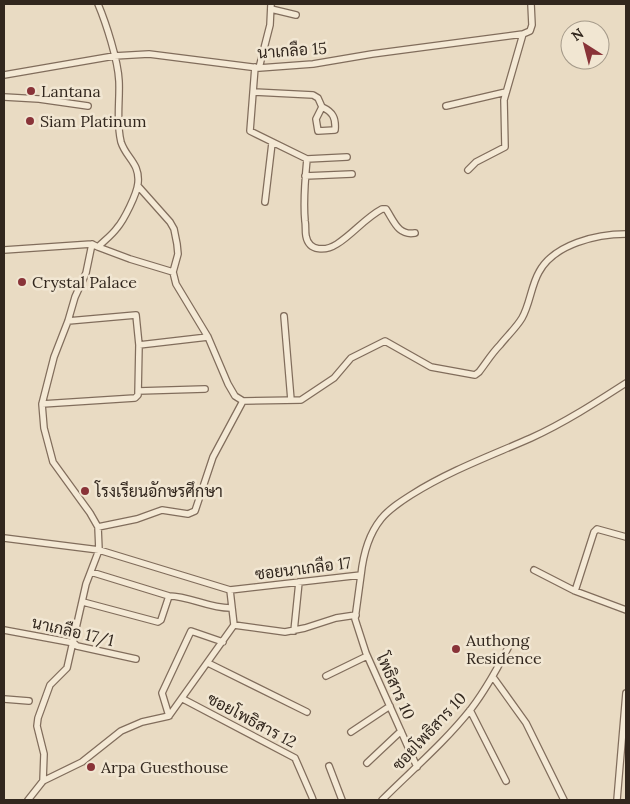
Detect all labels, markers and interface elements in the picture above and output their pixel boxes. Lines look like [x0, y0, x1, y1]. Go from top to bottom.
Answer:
north arrow [560, 20, 610, 70]
text: N [568, 24, 587, 45]
street label: นาเกลือ 15 [257, 38, 327, 62]
place label: Lantana [41, 81, 101, 101]
marker: Lantana [25, 85, 37, 97]
place label: Siam Platinum [40, 111, 147, 131]
marker: Siam Platinum [24, 115, 36, 127]
place label: Crystal Palace [32, 272, 137, 292]
marker: Crystal Palace [16, 276, 28, 288]
place label: โรงเรียนอักษรศึกษา [94, 480, 223, 501]
marker: โรงเรียนอักษรศึกษา [79, 485, 91, 497]
street label: ซอยนาเกลือ 17 [254, 552, 353, 584]
street label: นาเกลือ 17/1 [30, 612, 116, 651]
place label: Authong Residence [465, 630, 542, 668]
marker: Authong Residence [450, 643, 462, 655]
street label: โพธิสาร 10 [372, 648, 421, 723]
street label: ซอยโพธิสาร 12 [204, 687, 300, 752]
street label: ซอยโพธิสาร 10 [387, 687, 470, 774]
place label: Arpa Guesthouse [100, 757, 229, 777]
marker: Arpa Guesthouse [85, 761, 97, 773]

